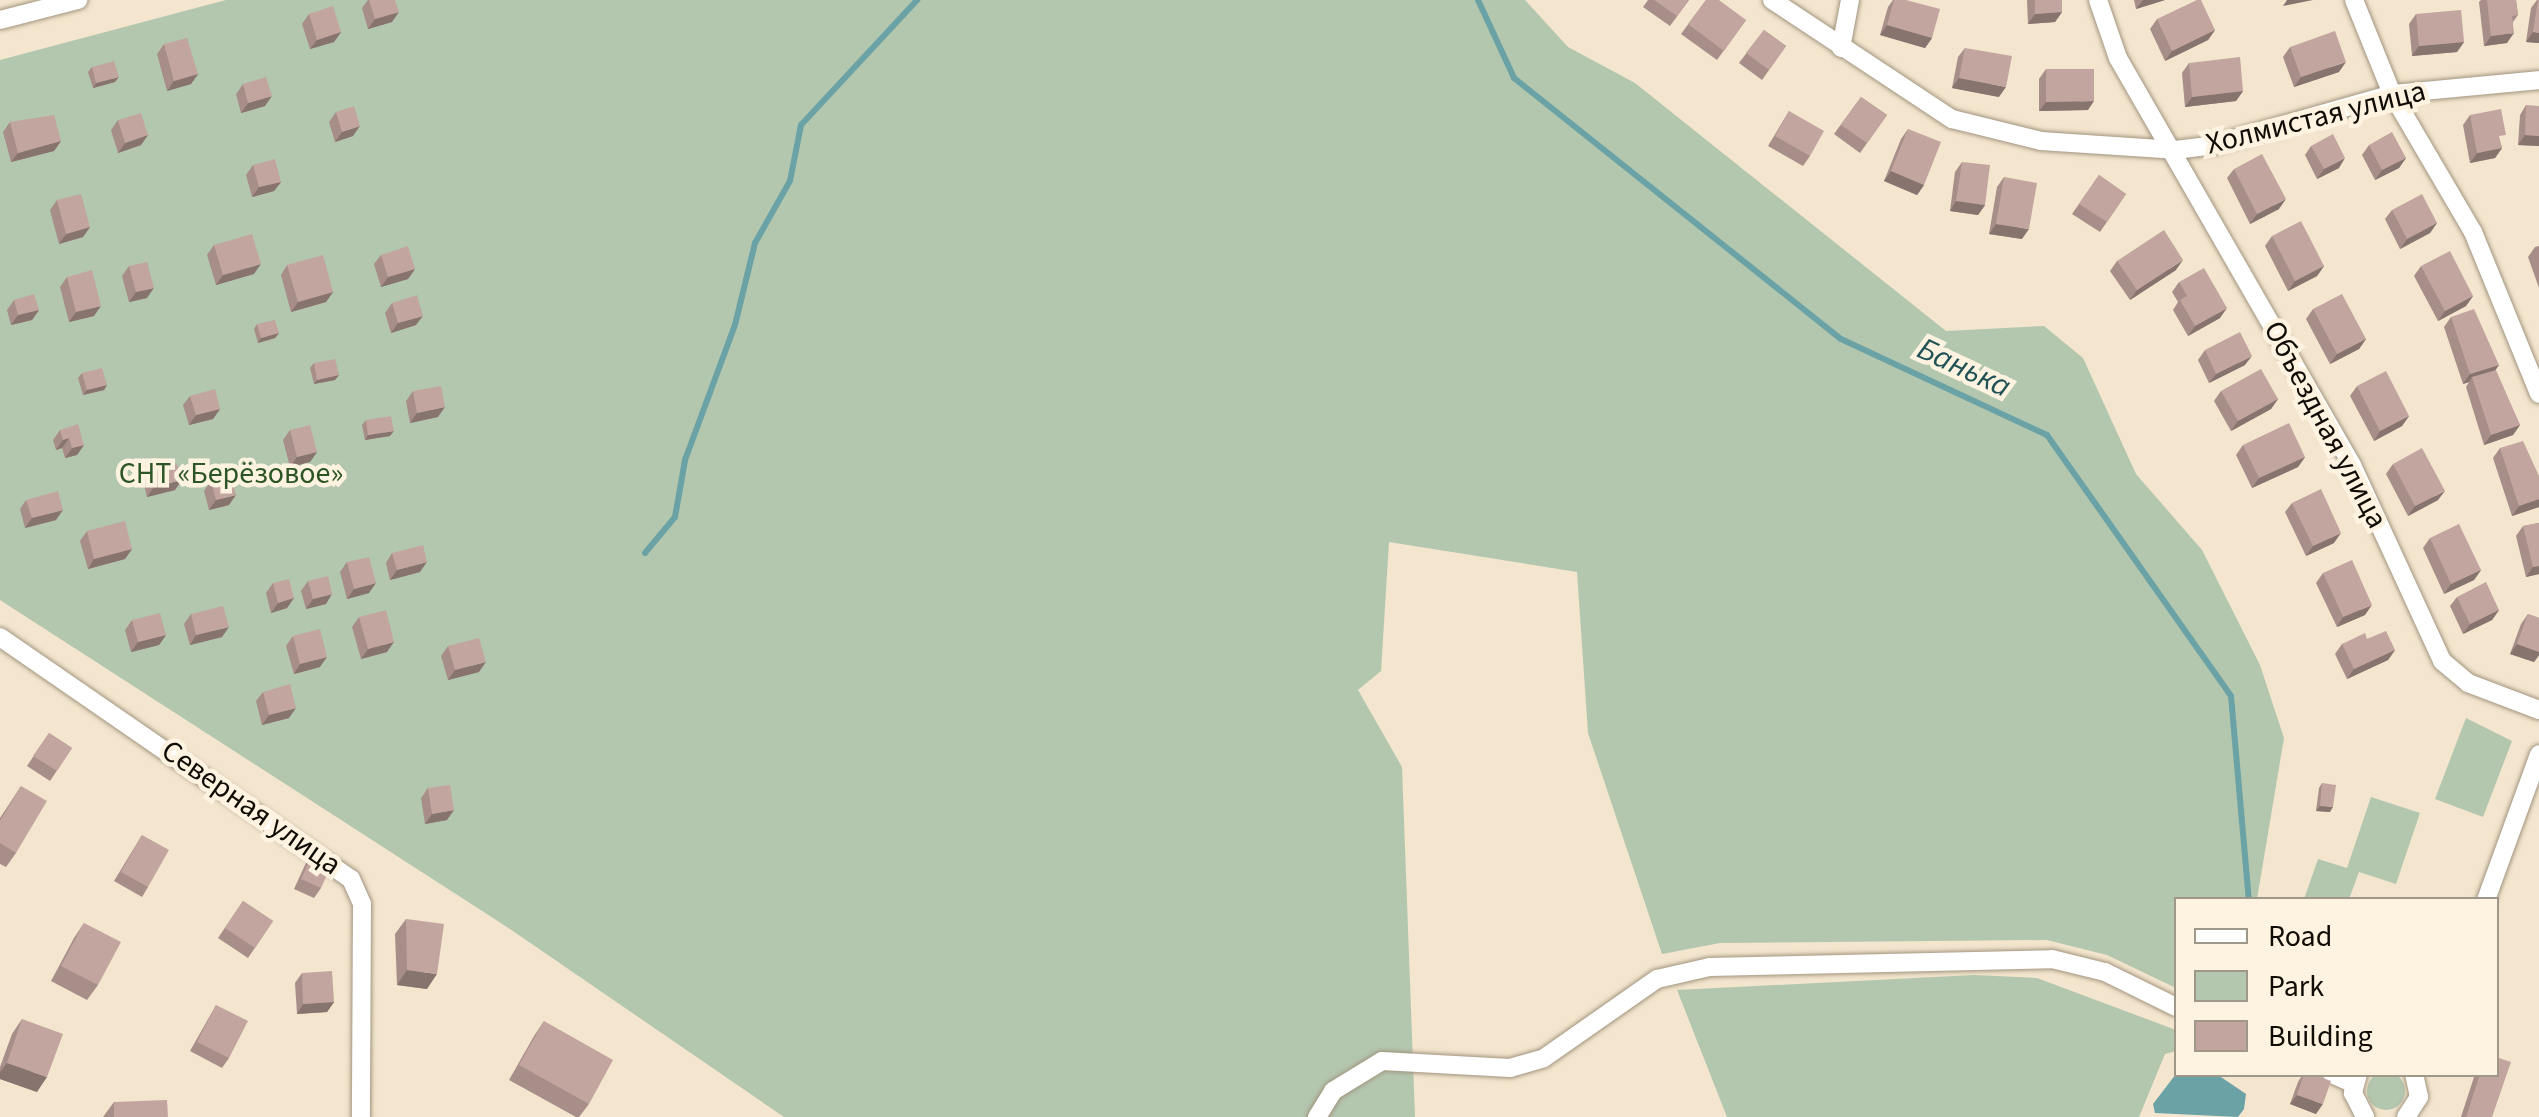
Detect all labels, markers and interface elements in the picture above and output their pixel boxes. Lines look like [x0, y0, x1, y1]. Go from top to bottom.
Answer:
street label: Холмистая улица [2202, 73, 2430, 163]
street label: Объездная улица [2255, 315, 2395, 535]
water label: Банька [1911, 330, 2017, 406]
park label: СНТ «Берёзовое» [119, 456, 343, 492]
street label: Северная улица [154, 733, 348, 883]
legend [2174, 897, 2499, 1077]
text: Road [2268, 915, 2332, 958]
text: Park [2268, 965, 2324, 1008]
text: Building [2268, 1015, 2373, 1058]

